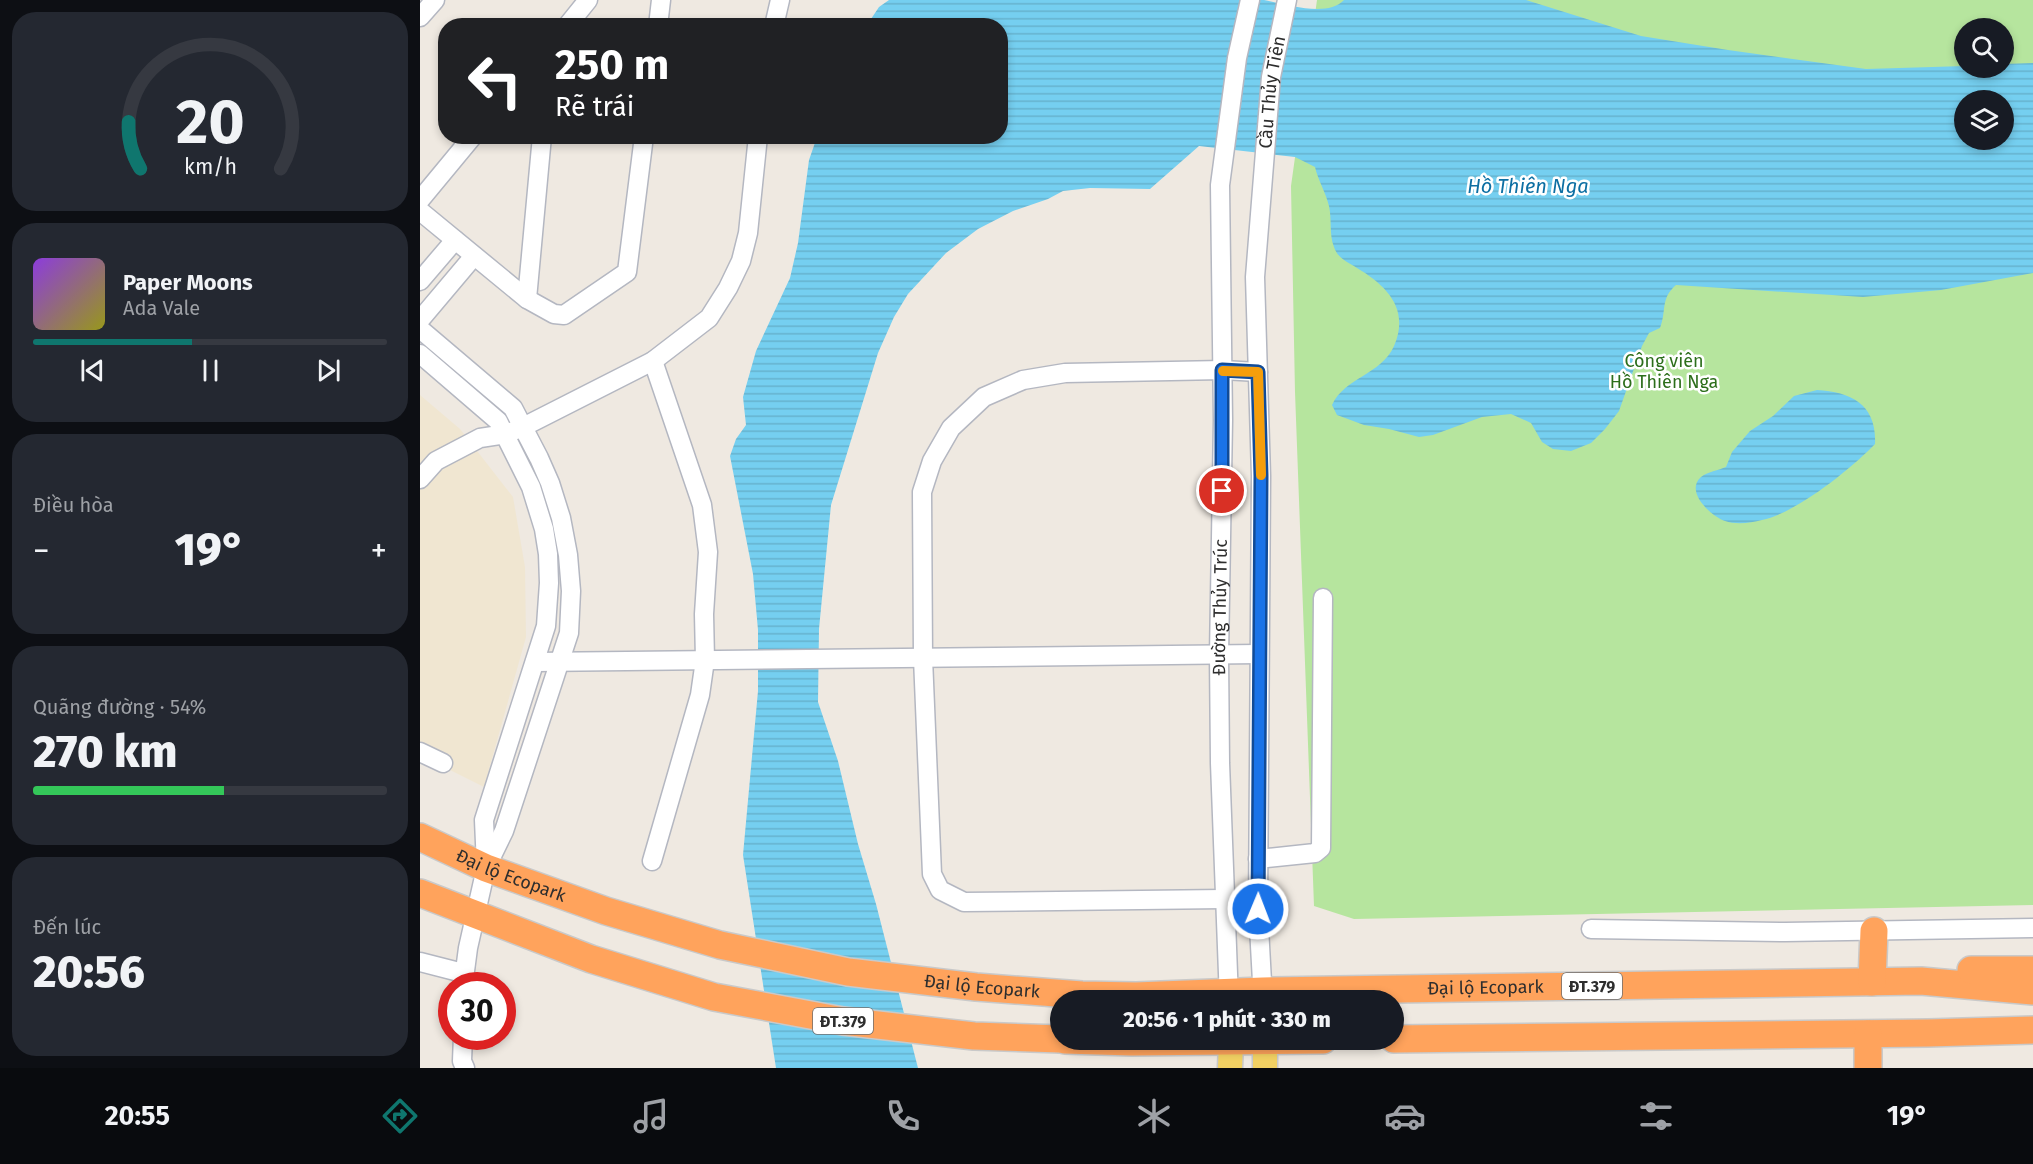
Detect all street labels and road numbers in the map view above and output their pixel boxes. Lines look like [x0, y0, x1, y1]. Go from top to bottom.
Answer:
street label: Cầu Thủy Tiên [1254, 34, 1290, 149]
street label: Đường Thủy Trúc [1208, 538, 1232, 676]
street label: Đại lộ Ecopark [452, 844, 570, 907]
street label: Đại lộ Ecopark [923, 970, 1042, 1003]
road number: ĐT.379 [1562, 973, 1622, 999]
street label: Đại lộ Ecopark [1427, 976, 1545, 1000]
road number: ĐT.379 [813, 1008, 873, 1034]

